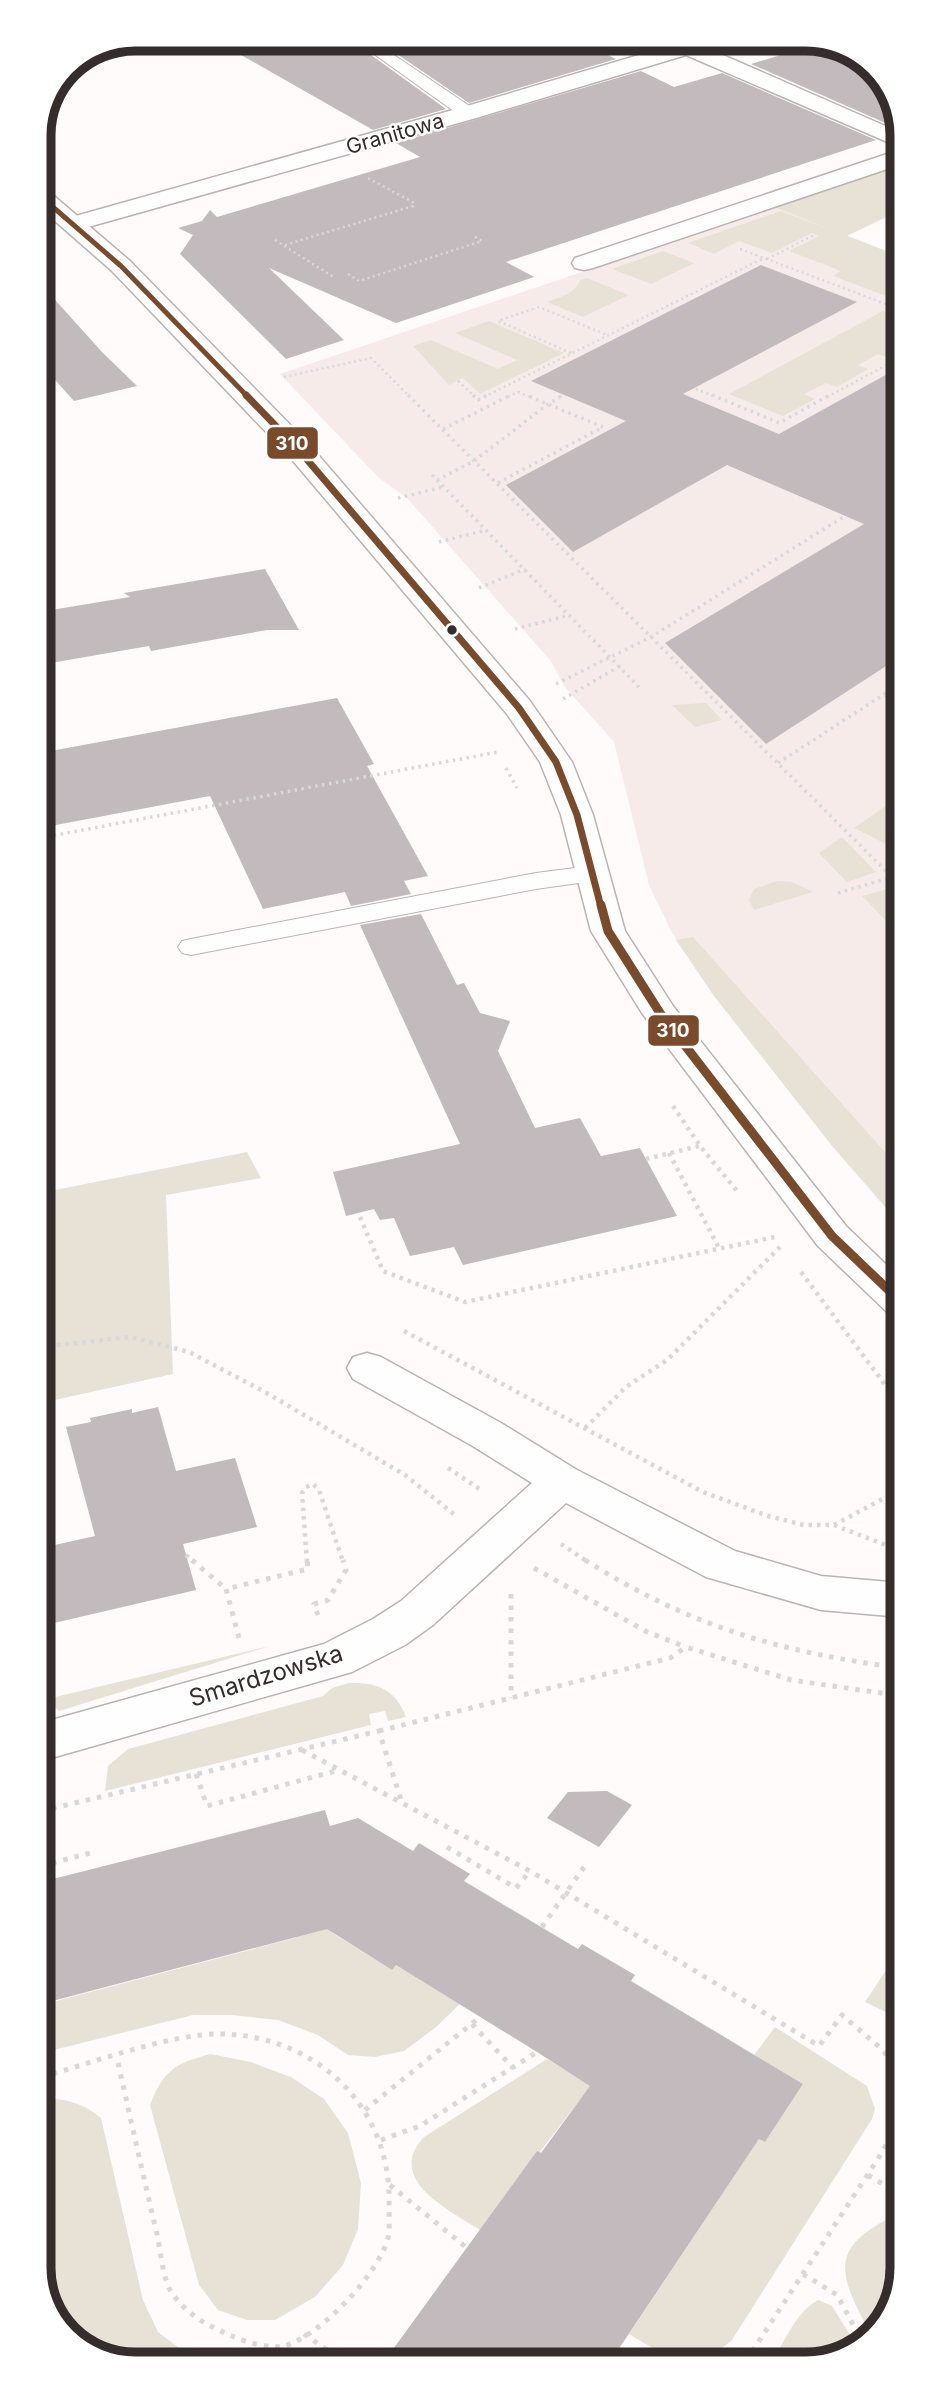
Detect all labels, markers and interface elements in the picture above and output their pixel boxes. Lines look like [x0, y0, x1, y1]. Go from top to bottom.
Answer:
street label: Granitowa [343, 108, 447, 159]
line badge: 310 [266, 426, 319, 460]
text: 310 [275, 432, 309, 455]
unlabelled marker [445, 623, 459, 637]
line badge: 310 [647, 1014, 700, 1047]
text: 310 [656, 1019, 690, 1042]
street label: Smardzowska [186, 1638, 346, 1713]

